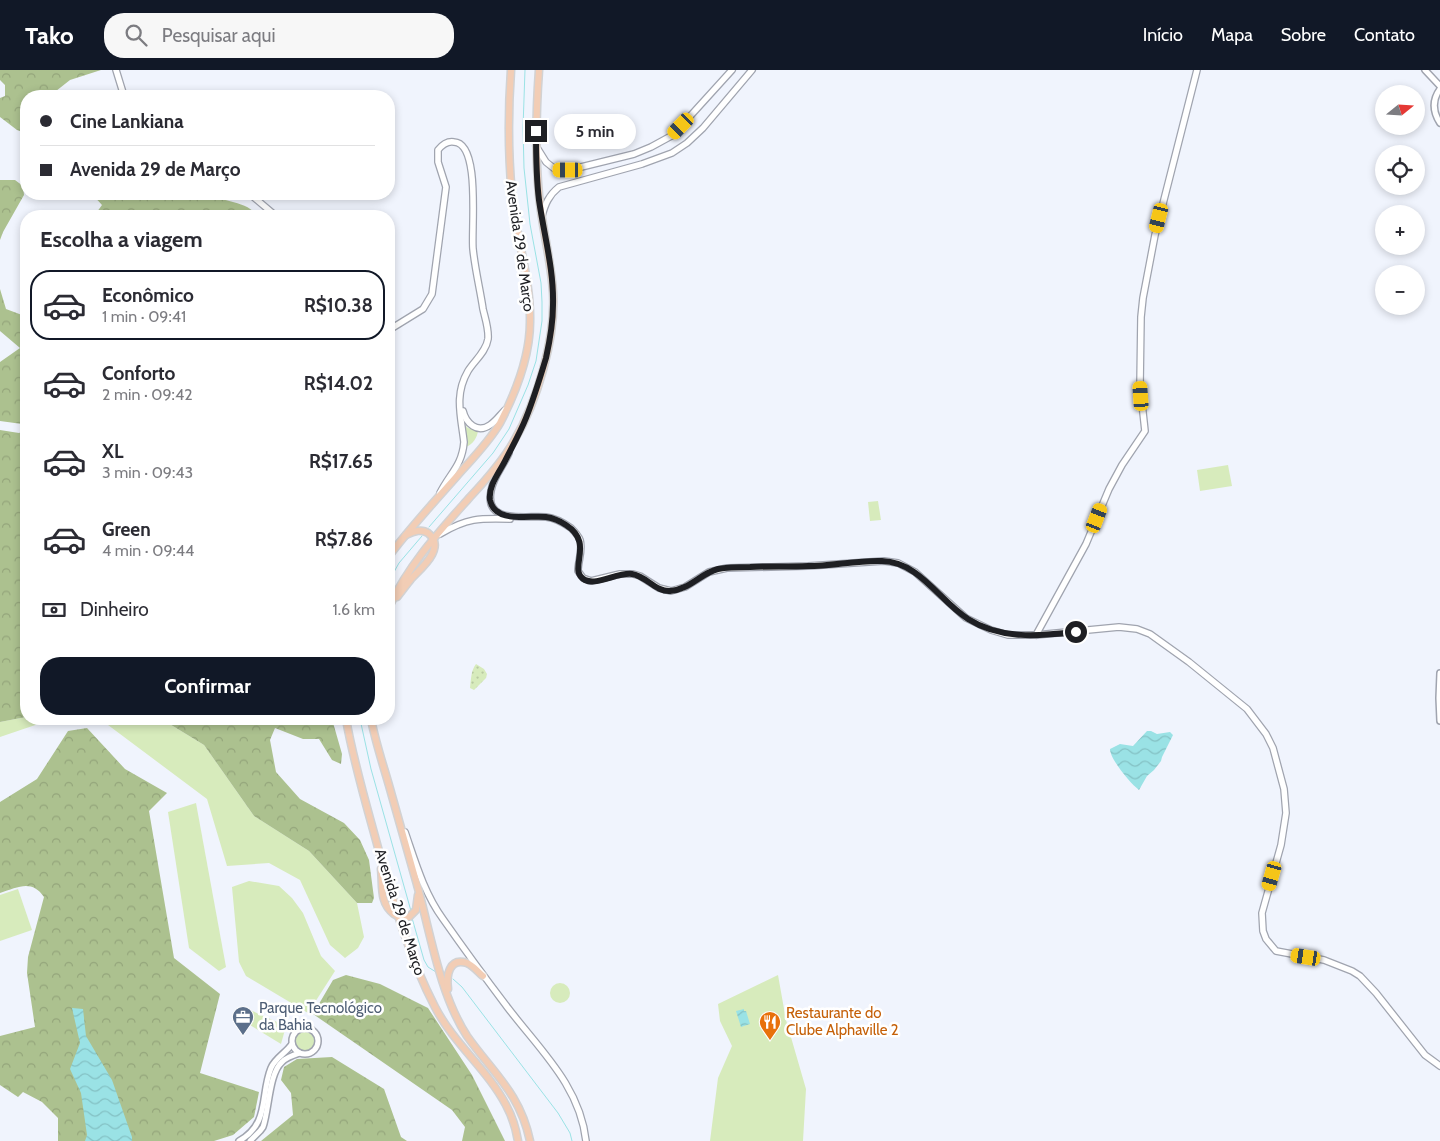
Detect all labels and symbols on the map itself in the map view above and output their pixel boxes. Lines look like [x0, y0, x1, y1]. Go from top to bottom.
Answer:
north arrow [1375, 85, 1425, 135]
car [665, 110, 696, 142]
callout: 5 min [554, 114, 636, 148]
route end [525, 120, 547, 142]
car [553, 163, 583, 178]
street label: Avenida 29 de Março [502, 179, 538, 313]
car [1148, 202, 1169, 234]
car [1132, 381, 1149, 411]
car [1084, 501, 1109, 535]
route start [1065, 621, 1087, 643]
street label: Avenida 29 de Março [371, 846, 429, 978]
car [1260, 860, 1283, 892]
car [1290, 947, 1321, 967]
place label: Parque Tecnológico da Bahia [259, 999, 382, 1034]
place label: Restaurante do Clube Alphaville 2 [786, 1004, 899, 1039]
office icon: Parque Tecnológico da Bahia [231, 1005, 255, 1036]
restaurant icon: Restaurante do Clube Alphaville 2 [758, 1010, 782, 1041]

